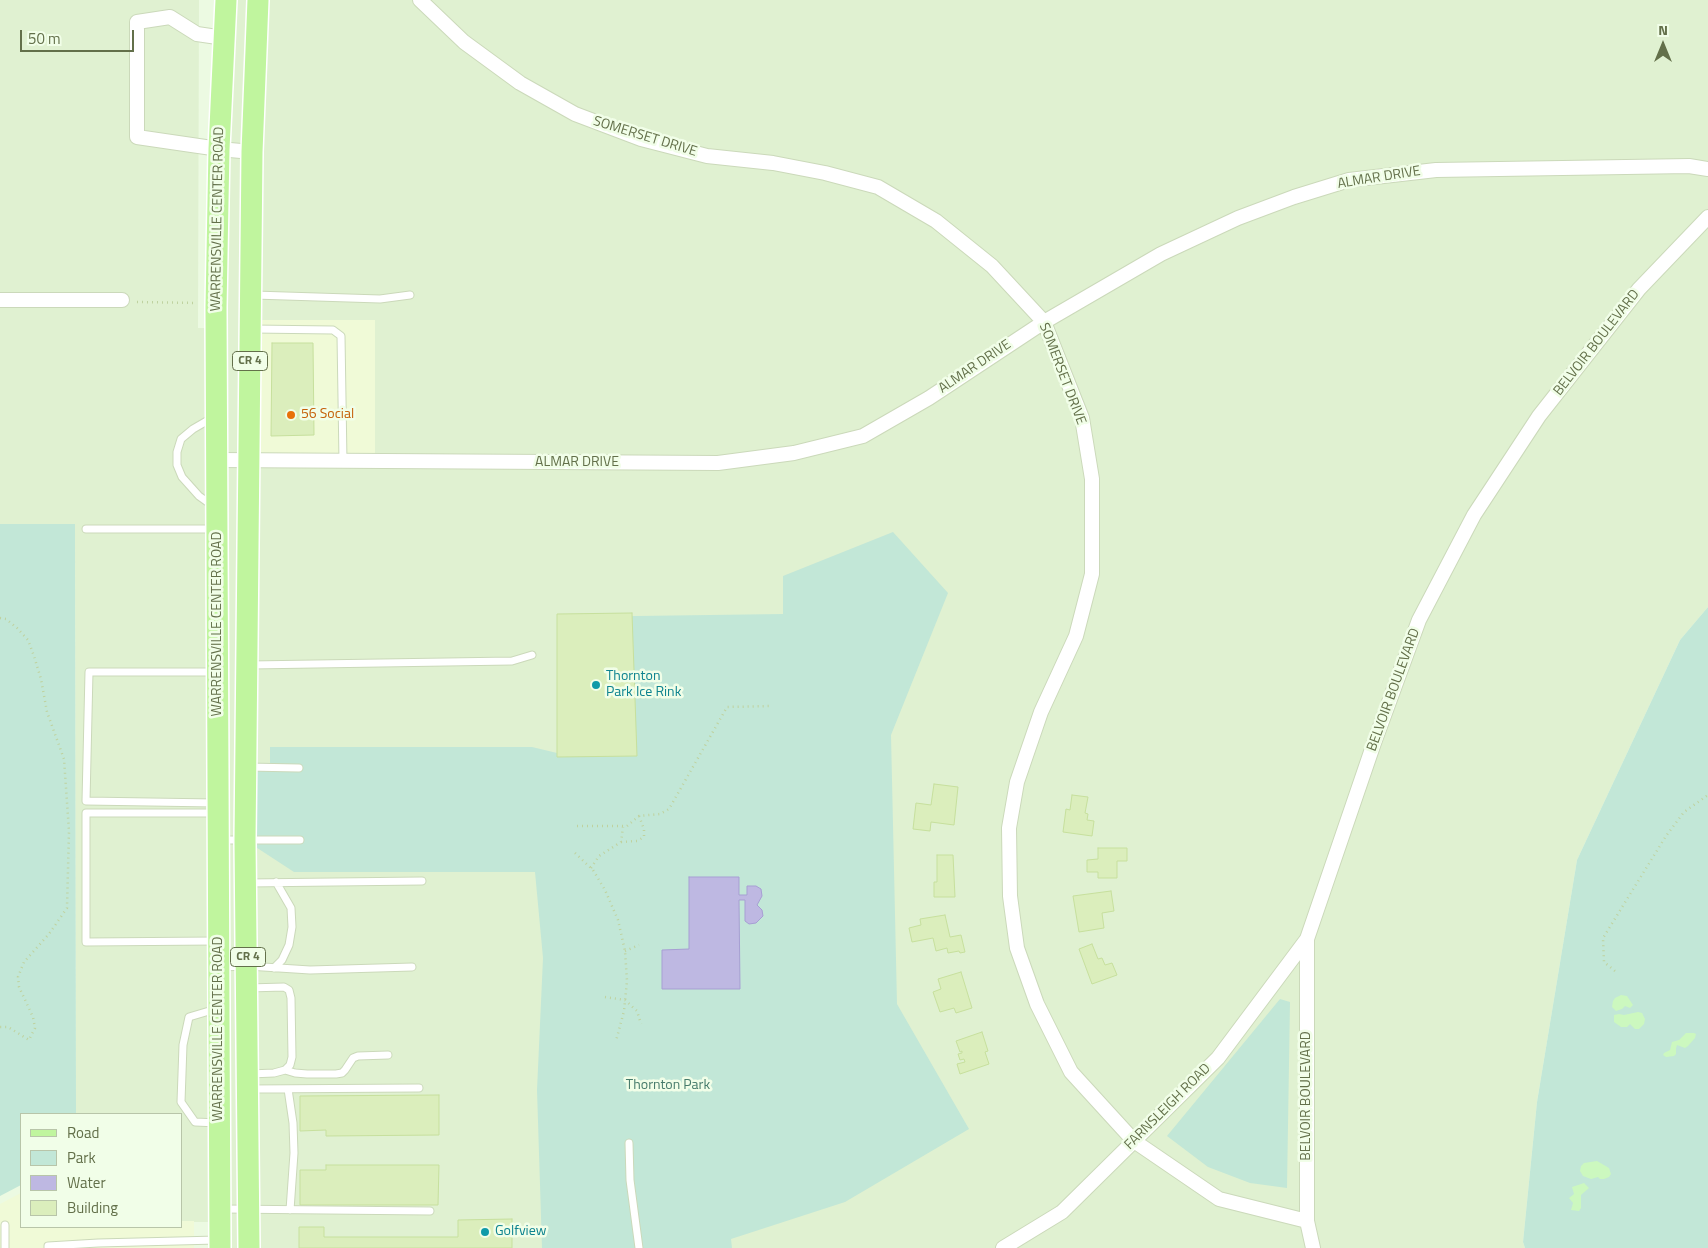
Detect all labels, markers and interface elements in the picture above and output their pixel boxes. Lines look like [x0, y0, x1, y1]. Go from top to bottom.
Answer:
text: N [1658, 19, 1668, 40]
scale bar [22, 20, 136, 52]
north arrow [1638, 20, 1688, 70]
text: 50 m [28, 27, 61, 50]
street label: SOMERSET DRIVE [591, 113, 699, 161]
street label: WARRENSVILLE CENTER ROAD [208, 126, 228, 312]
street label: ALMAR DRIVE [1336, 163, 1422, 193]
street label: BELVOIR BOULEVARD [1550, 287, 1644, 399]
street label: SOMERSET DRIVE [1035, 321, 1089, 427]
street label: ALMAR DRIVE [936, 337, 1014, 397]
road number: CR 4 [232, 352, 268, 371]
place label: 56 Social [301, 407, 354, 423]
marker: 56 Social [285, 409, 297, 421]
street label: ALMAR DRIVE [535, 455, 619, 471]
street label: WARRENSVILLE CENTER ROAD [210, 532, 226, 716]
street label: BELVOIR BOULEVARD [1364, 626, 1424, 754]
place label: Thornton Park Ice Rink [606, 669, 681, 702]
marker: Thornton Park Ice Rink [590, 679, 602, 691]
street label: WARRENSVILLE CENTER ROAD [211, 937, 227, 1121]
road number: CR 4 [230, 948, 266, 966]
street label: BELVOIR BOULEVARD [1299, 1031, 1315, 1161]
street label: FARNSLEIGH ROAD [1121, 1060, 1215, 1154]
park label: Thornton Park [626, 1078, 710, 1094]
legend [20, 1113, 182, 1228]
text: Road [67, 1121, 99, 1144]
text: Park [67, 1146, 96, 1169]
text: Water [67, 1171, 106, 1194]
text: Building [67, 1196, 118, 1219]
place label: Golfview [495, 1224, 546, 1240]
marker: Golfview [479, 1226, 491, 1238]

